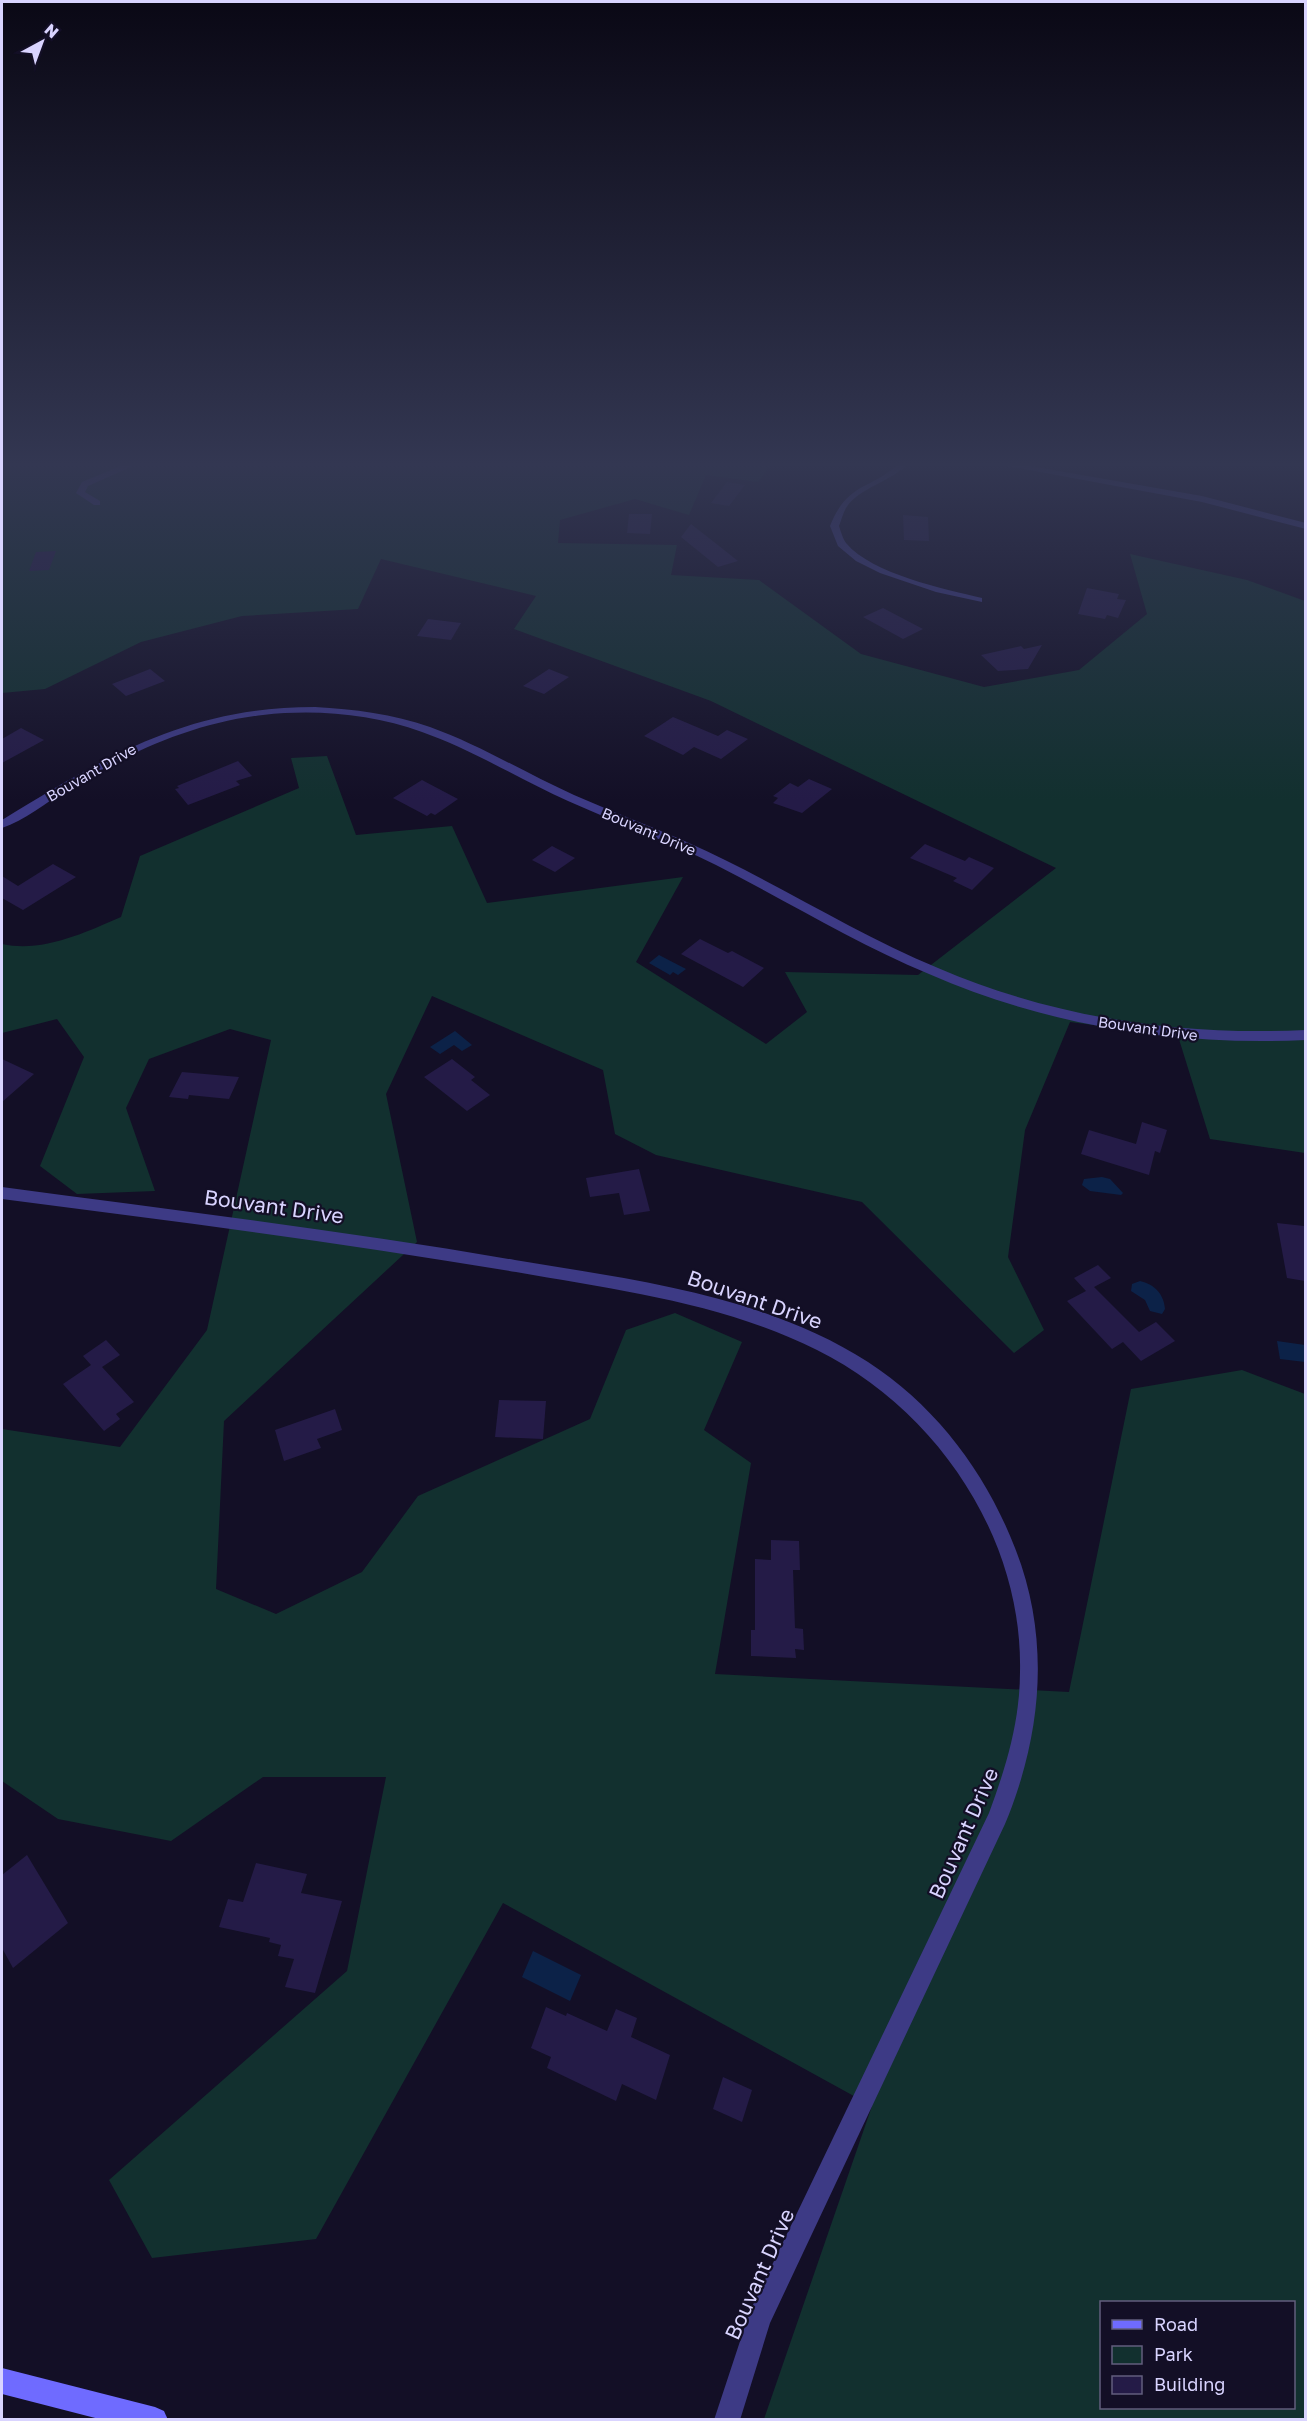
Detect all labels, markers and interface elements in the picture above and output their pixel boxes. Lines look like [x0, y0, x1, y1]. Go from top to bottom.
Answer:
north arrow [12, 12, 72, 72]
text: N [41, 19, 63, 42]
street label: Bouvant Drive [43, 739, 139, 805]
street label: Bouvant Drive [599, 803, 699, 859]
street label: Bouvant Drive [1097, 1012, 1199, 1044]
street label: Bouvant Drive [202, 1183, 346, 1229]
street label: Bouvant Drive [684, 1264, 826, 1334]
street label: Bouvant Drive [922, 1763, 1004, 1903]
street label: Bouvant Drive [718, 2204, 800, 2344]
legend [1100, 2301, 1295, 2409]
text: Road [1154, 2313, 1198, 2335]
text: Park [1154, 2343, 1193, 2365]
text: Building [1154, 2373, 1225, 2395]

